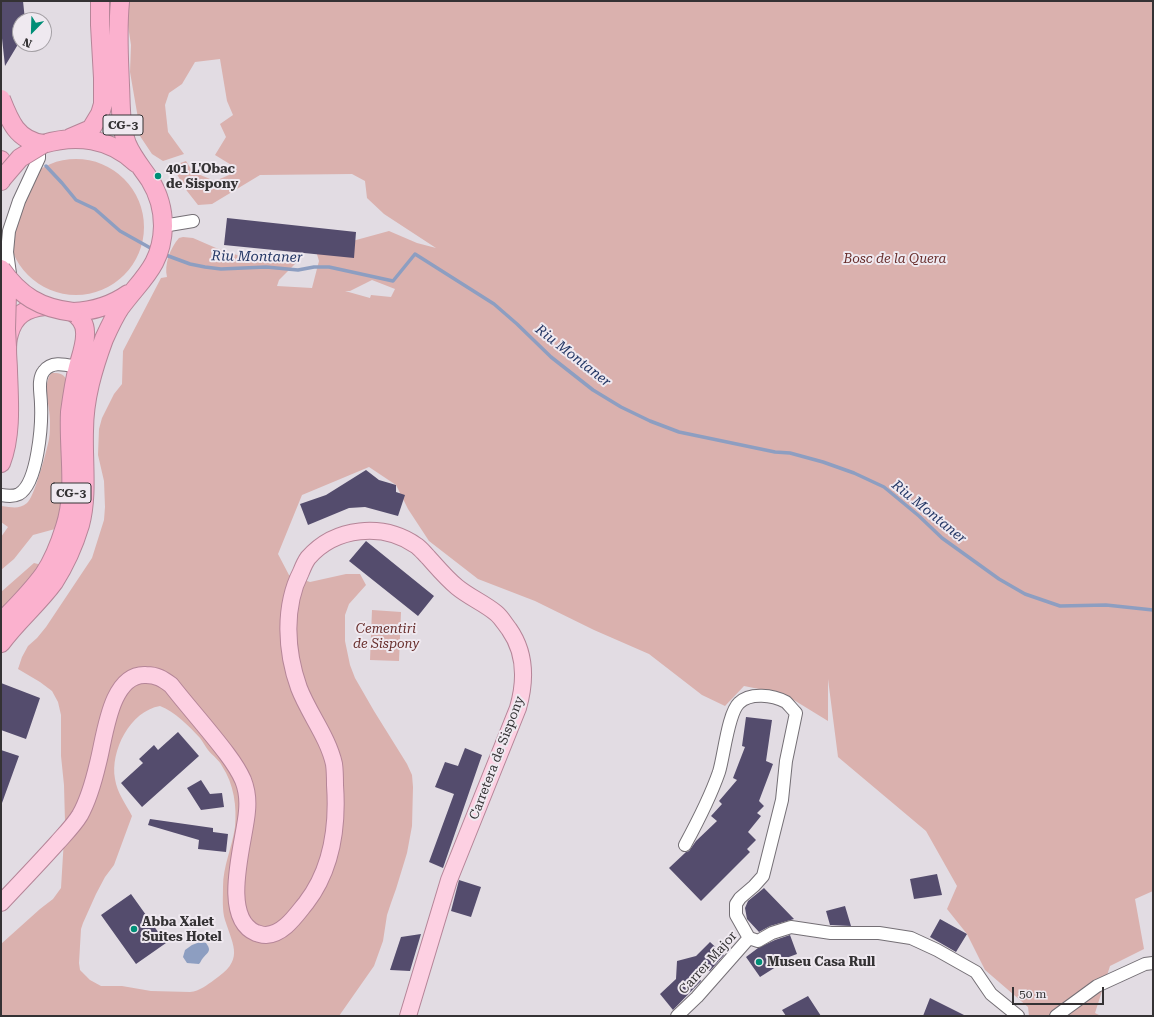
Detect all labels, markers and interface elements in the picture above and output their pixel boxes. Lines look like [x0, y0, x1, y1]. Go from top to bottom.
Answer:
north arrow [12, 12, 52, 52]
text: N [21, 35, 34, 50]
road number: CG-3 [103, 115, 143, 135]
place label: 401 L'Obac de Sispony [166, 161, 238, 192]
marker: 401 L'Obac de Sispony [153, 171, 163, 181]
water label: Riu Montaner [211, 248, 303, 266]
park label: Bosc de la Quera [844, 251, 946, 267]
water label: Riu Montaner [532, 321, 614, 391]
water label: Riu Montaner [888, 477, 970, 547]
road number: CG-3 [51, 483, 91, 503]
park label: Cementiri de Sispony [353, 621, 419, 652]
street label: Carretera de Sispony [466, 694, 528, 822]
place label: Abba Xalet Suites Hotel [142, 914, 222, 945]
marker: Abba Xalet Suites Hotel [129, 924, 139, 934]
street label: Carrer Major [676, 928, 740, 998]
place label: Museu Casa Rull [767, 954, 875, 970]
marker: Museu Casa Rull [754, 957, 764, 967]
scale bar [1014, 979, 1106, 1005]
text: 50 m [1019, 987, 1046, 1001]

